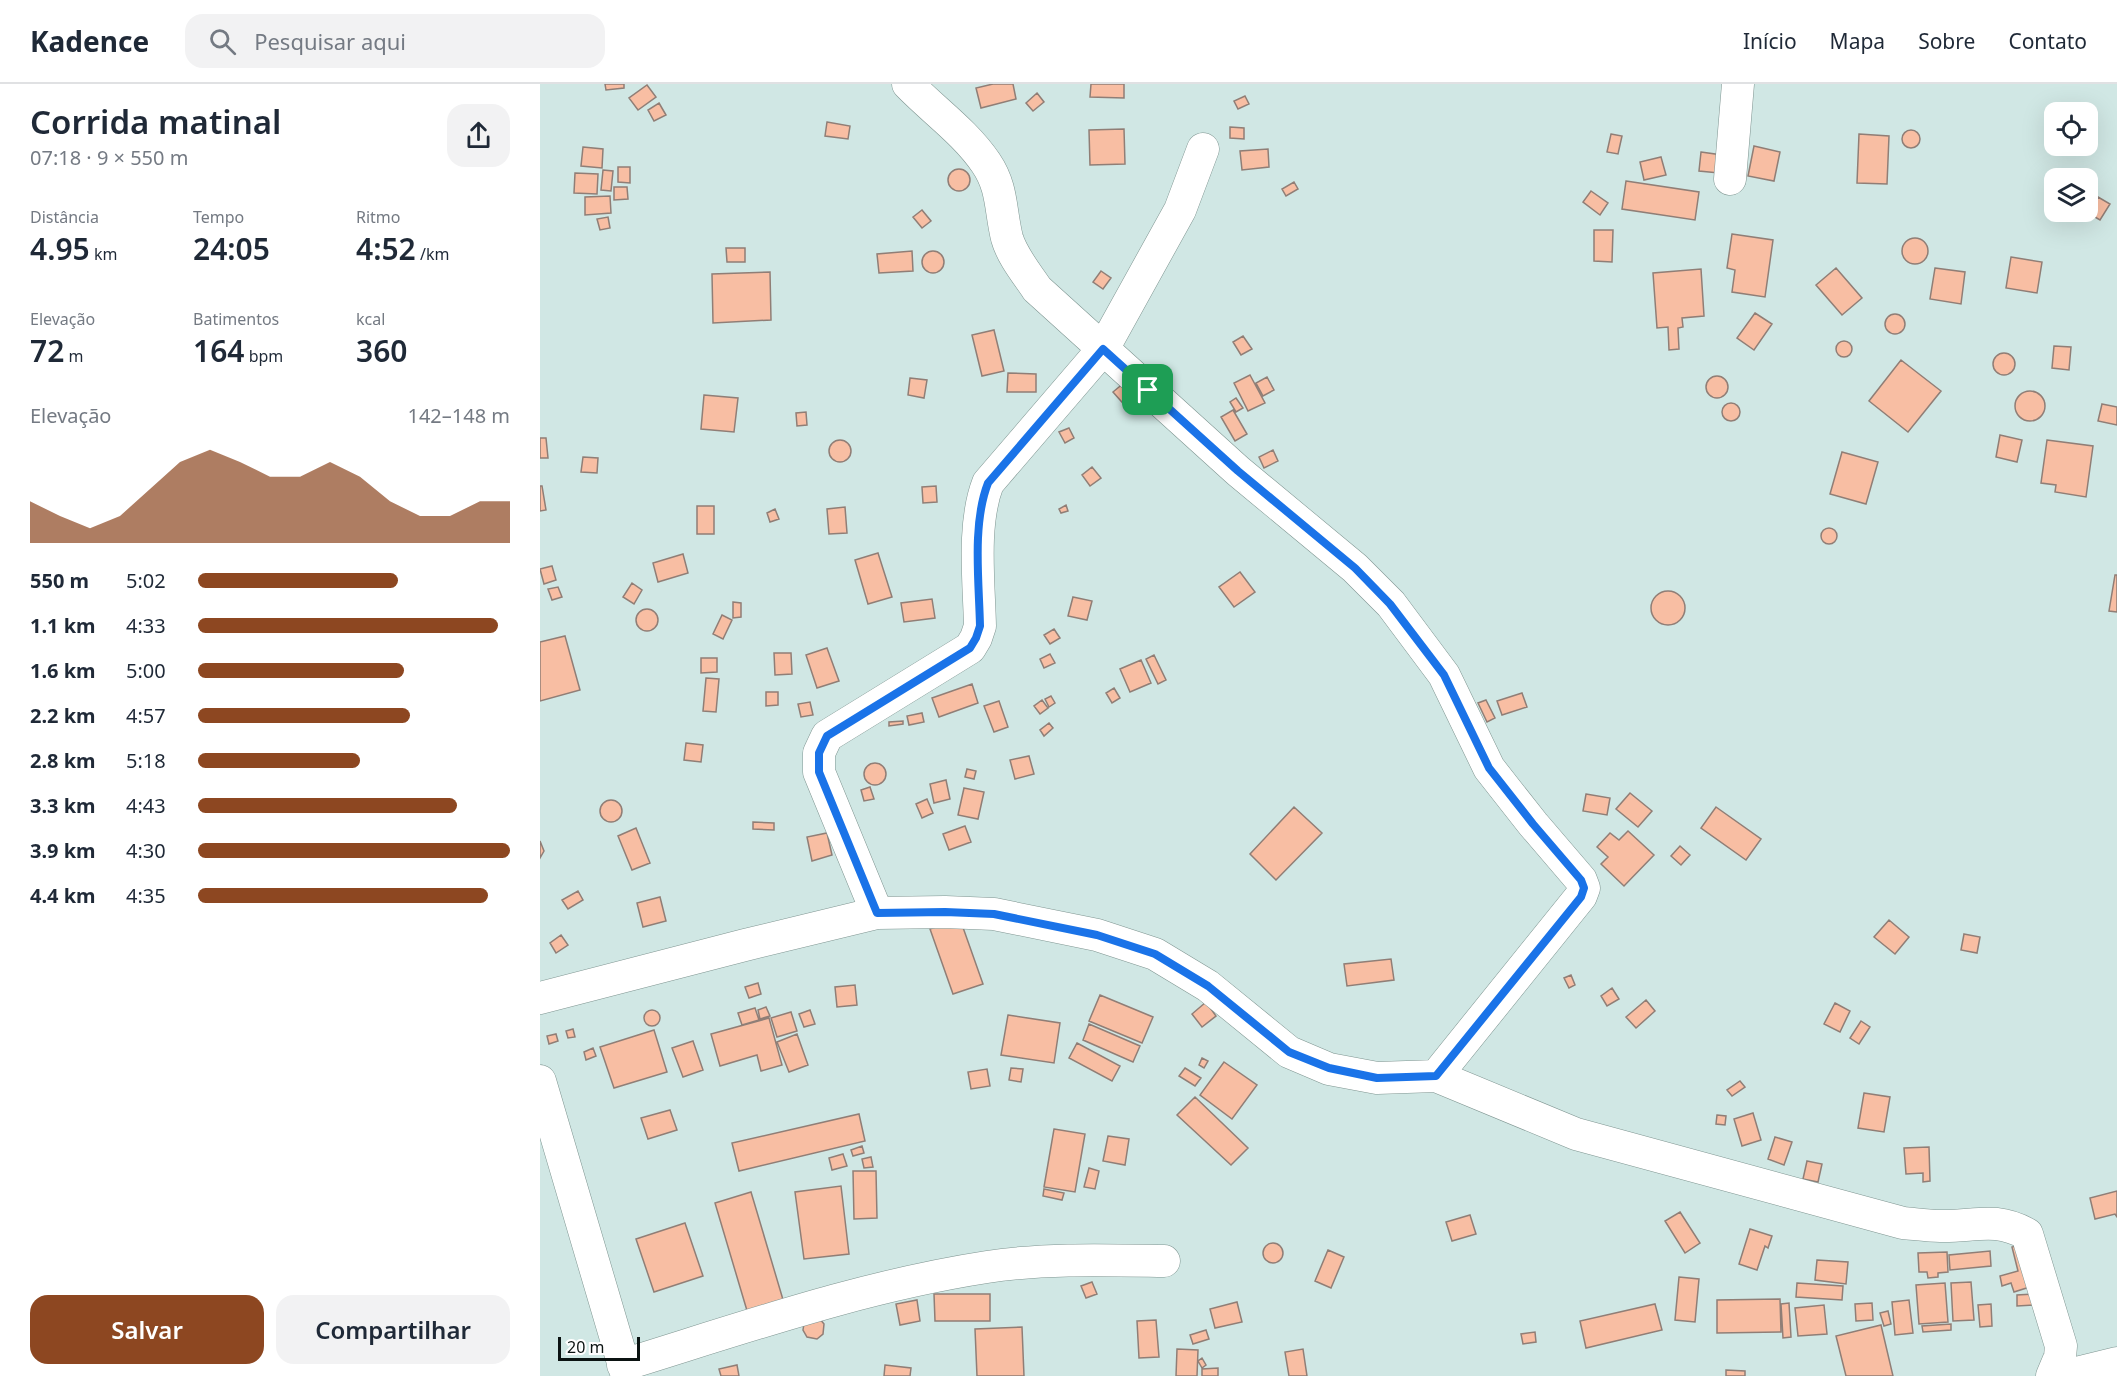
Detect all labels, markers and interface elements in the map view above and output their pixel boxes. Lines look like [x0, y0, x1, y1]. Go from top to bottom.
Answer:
search box [185, 14, 605, 68]
text: Kadence [30, 22, 149, 60]
icon: search [206, 25, 239, 58]
text: Pesquisar aqui [254, 26, 406, 56]
text: Início [1743, 27, 1797, 55]
text: Mapa [1830, 27, 1885, 55]
text: Sobre [1918, 27, 1975, 55]
text: Contato [2008, 27, 2087, 55]
text: Corrida matinal [30, 99, 281, 144]
map controls [2044, 102, 2098, 222]
button: locate [2044, 102, 2098, 156]
button: share [447, 104, 510, 167]
text: 07:18 · 9 × 550 m [30, 144, 188, 171]
button: layers [2044, 168, 2098, 222]
text: Distância [30, 206, 99, 228]
text: Tempo [193, 206, 244, 228]
text: Ritmo [356, 206, 401, 228]
text: 4.95 [30, 228, 90, 269]
text: 24:05 [193, 228, 270, 269]
text: 4:52 [356, 228, 416, 269]
text: km [90, 243, 117, 265]
text: /km [416, 243, 449, 265]
text: Elevação [30, 308, 95, 330]
text: Batimentos [193, 308, 279, 330]
text: kcal [356, 308, 385, 330]
text: 72 [30, 330, 64, 371]
text: 164 [193, 330, 244, 371]
text: 360 [356, 330, 407, 371]
text: m [64, 345, 83, 367]
text: bpm [244, 345, 283, 367]
pin [1122, 364, 1173, 415]
icon: arrive [1131, 373, 1164, 406]
text: Elevação [30, 402, 111, 429]
text: 142–148 m [407, 402, 510, 429]
text: 550 m [30, 567, 89, 594]
text: 5:02 [126, 567, 166, 594]
text: 1.1 km [30, 612, 96, 639]
text: 4:33 [126, 612, 166, 639]
text: 1.6 km [30, 657, 96, 684]
text: 5:00 [126, 657, 166, 684]
text: 2.2 km [30, 702, 96, 729]
text: 4:57 [126, 702, 166, 729]
text: 2.8 km [30, 747, 96, 774]
text: 5:18 [126, 747, 166, 774]
text: 3.3 km [30, 792, 96, 819]
text: 4:43 [126, 792, 166, 819]
text: 3.9 km [30, 837, 96, 864]
text: 4:30 [126, 837, 166, 864]
text: 4.4 km [30, 882, 96, 909]
text: 4:35 [126, 882, 166, 909]
button: Salvar [30, 1295, 264, 1364]
button: Compartilhar [276, 1295, 510, 1364]
scale bar [558, 1334, 640, 1362]
text: 20 m [567, 1336, 604, 1358]

